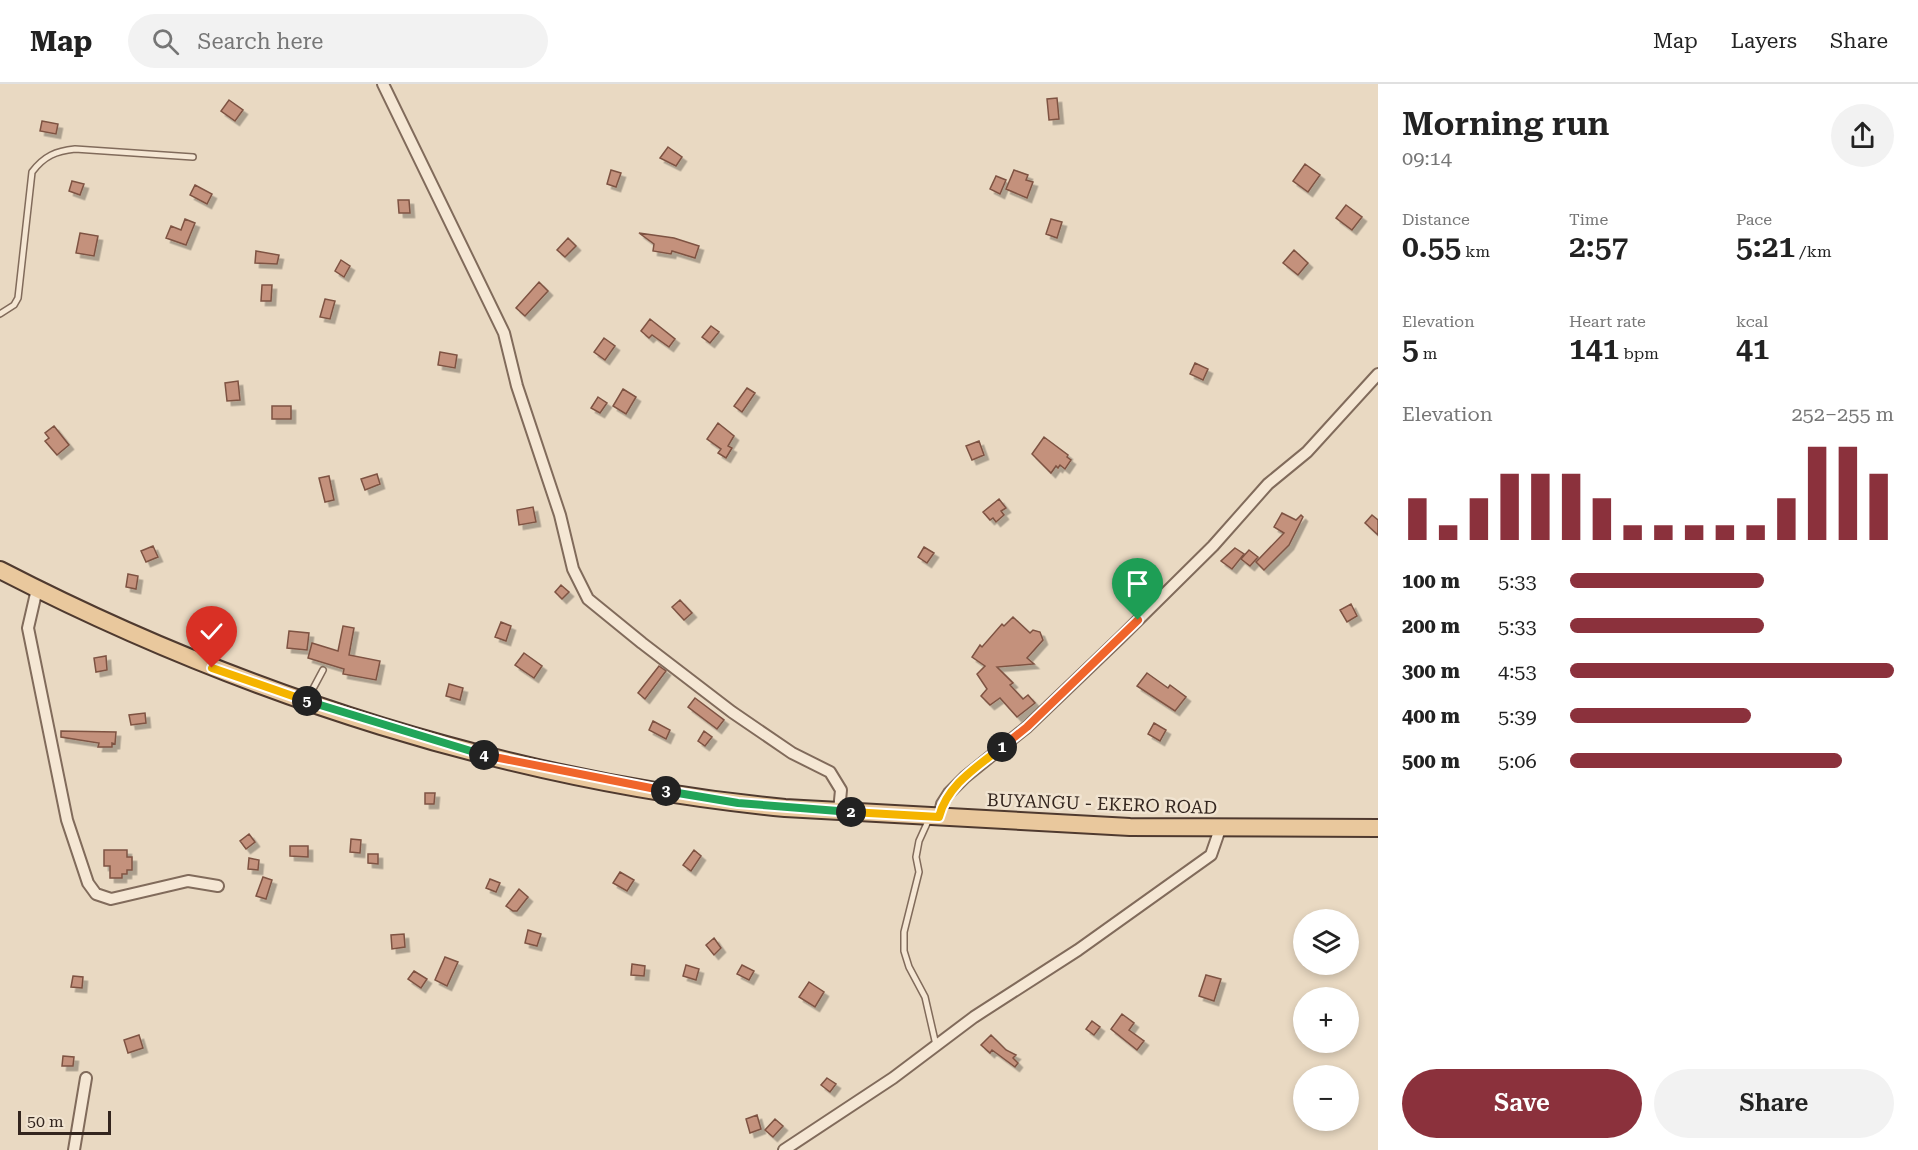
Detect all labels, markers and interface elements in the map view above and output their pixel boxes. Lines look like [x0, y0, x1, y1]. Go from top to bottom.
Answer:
search box [128, 14, 548, 68]
text: Map [30, 25, 92, 58]
icon: search [149, 25, 182, 58]
text: Search here [197, 29, 323, 54]
text: Map [1653, 29, 1698, 53]
text: Layers [1731, 29, 1797, 53]
text: Share [1830, 29, 1888, 53]
text: Morning run [1402, 104, 1609, 143]
button: share [1831, 104, 1894, 167]
text: 09:14 [1402, 146, 1452, 170]
text: Distance [1402, 210, 1470, 229]
text: Time [1569, 210, 1608, 229]
text: Pace [1736, 210, 1772, 229]
text: 0.55 [1402, 229, 1461, 264]
text: 2:57 [1569, 229, 1628, 264]
text: 5:21 [1736, 229, 1795, 264]
text: km [1461, 242, 1490, 261]
text: /km [1795, 242, 1832, 261]
text: Elevation [1402, 312, 1475, 331]
text: Heart rate [1569, 312, 1646, 331]
text: kcal [1736, 312, 1768, 331]
text: 5 [1402, 331, 1419, 366]
text: 141 [1569, 331, 1619, 366]
text: 41 [1736, 331, 1770, 366]
text: m [1419, 344, 1437, 363]
text: bpm [1619, 344, 1659, 363]
text: Elevation [1402, 402, 1493, 426]
text: 252–255 m [1791, 402, 1894, 426]
pin [1112, 558, 1163, 620]
icon: arrive [1121, 567, 1154, 600]
text: 100 m [1402, 569, 1460, 593]
text: 5:33 [1498, 569, 1537, 593]
pin [186, 606, 237, 668]
text: 200 m [1402, 614, 1460, 638]
text: 5:33 [1498, 614, 1537, 638]
icon: check [195, 615, 228, 648]
text: 300 m [1402, 659, 1460, 683]
text: 4:53 [1498, 659, 1537, 683]
pin: 5 [292, 686, 322, 716]
text: 5 [303, 691, 311, 710]
text: 400 m [1402, 704, 1460, 728]
text: 5:39 [1498, 704, 1537, 728]
pin: 1 [987, 732, 1017, 762]
text: 1 [998, 737, 1006, 756]
pin: 4 [469, 740, 499, 770]
text: 4 [480, 745, 488, 764]
text: 500 m [1402, 749, 1460, 773]
text: 5:06 [1498, 749, 1537, 773]
pin: 3 [651, 776, 681, 806]
text: 3 [662, 781, 670, 800]
street label: BUYANGU - EKERO ROAD [986, 789, 1218, 818]
pin: 2 [836, 797, 866, 827]
text: 2 [847, 802, 855, 821]
map controls [1293, 909, 1359, 1131]
button: layers [1293, 909, 1359, 975]
button: + [1293, 987, 1359, 1053]
button: − [1293, 1065, 1359, 1131]
button: Save [1402, 1069, 1642, 1138]
button: Share [1654, 1069, 1894, 1138]
scale bar [18, 1108, 111, 1136]
text: 50 m [27, 1112, 64, 1131]

